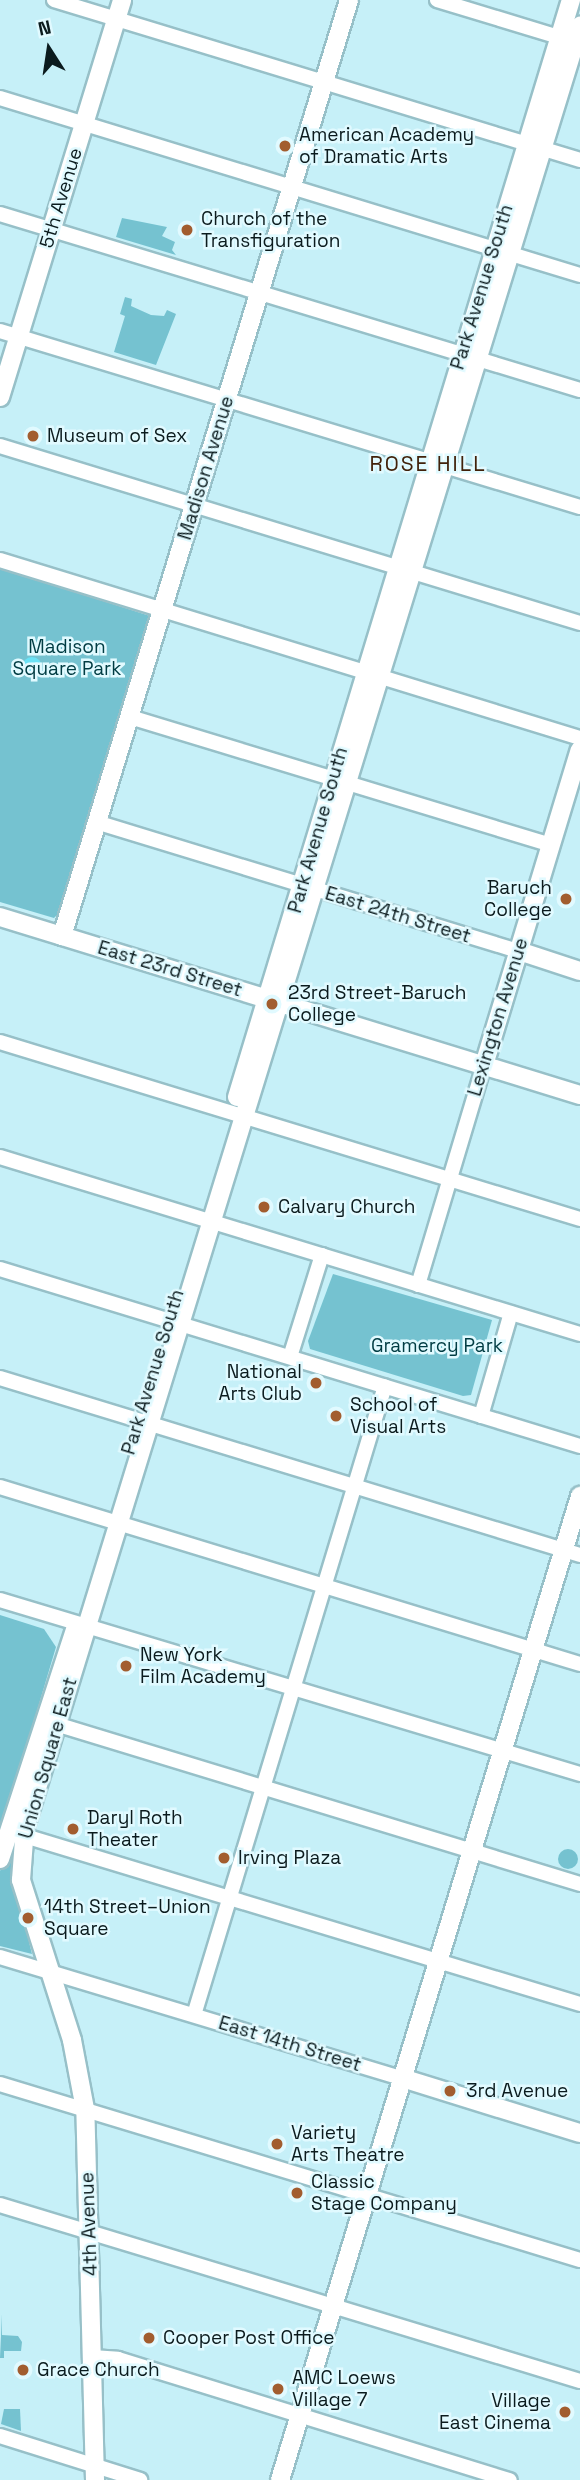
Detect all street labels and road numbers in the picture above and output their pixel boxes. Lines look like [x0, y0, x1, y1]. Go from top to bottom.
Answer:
street label: 5th Avenue [35, 145, 87, 251]
street label: Park Avenue South [446, 202, 518, 372]
street label: Madison Avenue [173, 393, 239, 543]
street label: Park Avenue South [283, 744, 353, 916]
street label: East 24th Street [322, 882, 474, 948]
street label: Lexington Avenue [463, 935, 533, 1099]
street label: East 23rd Street [95, 936, 245, 1002]
street label: Park Avenue South [117, 1287, 189, 1457]
street label: Union Square East [14, 1675, 82, 1841]
street label: East 14th Street [216, 2011, 364, 2077]
street label: 4th Avenue [76, 2172, 102, 2276]

